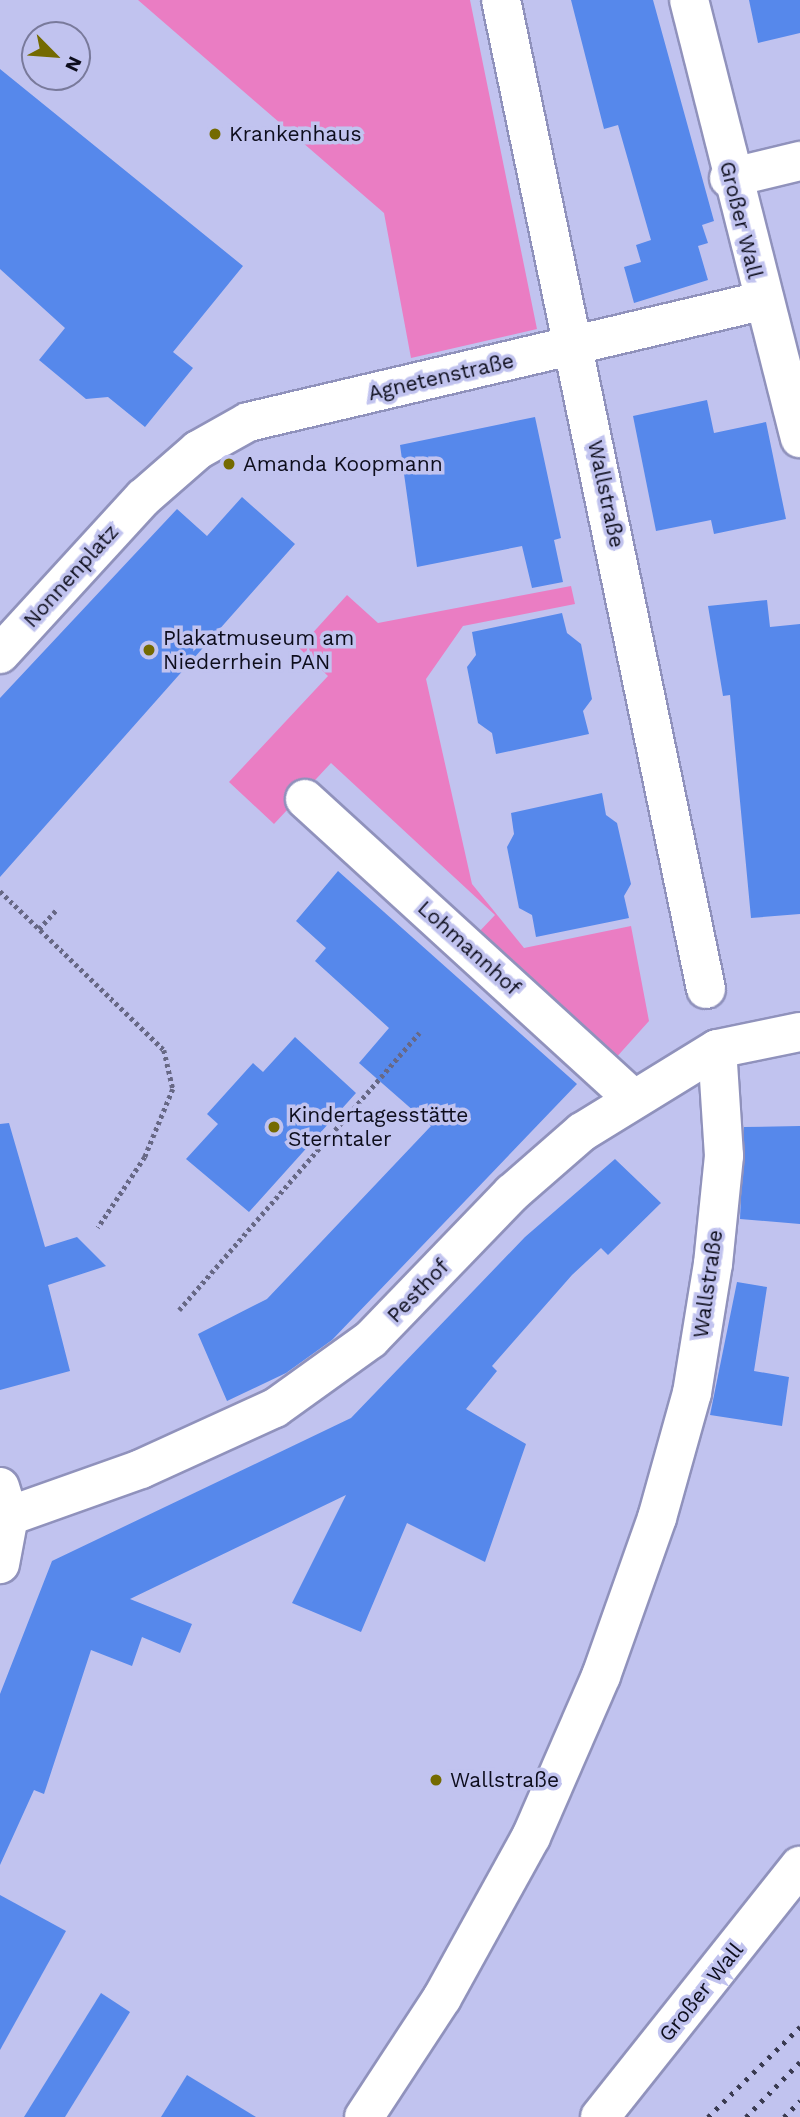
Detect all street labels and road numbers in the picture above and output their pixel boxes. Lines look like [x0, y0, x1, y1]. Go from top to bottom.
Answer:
street label: Großer Wall [714, 158, 768, 282]
street label: Agnetenstraße [366, 348, 516, 406]
street label: Wallstraße [582, 438, 630, 550]
street label: Nonnenplatz [18, 519, 124, 633]
street label: Lohmannhof [412, 895, 526, 1001]
street label: Wallstraße [688, 1228, 728, 1340]
street label: Pesthof [382, 1254, 454, 1328]
street label: Großer Wall [653, 1937, 749, 2047]

